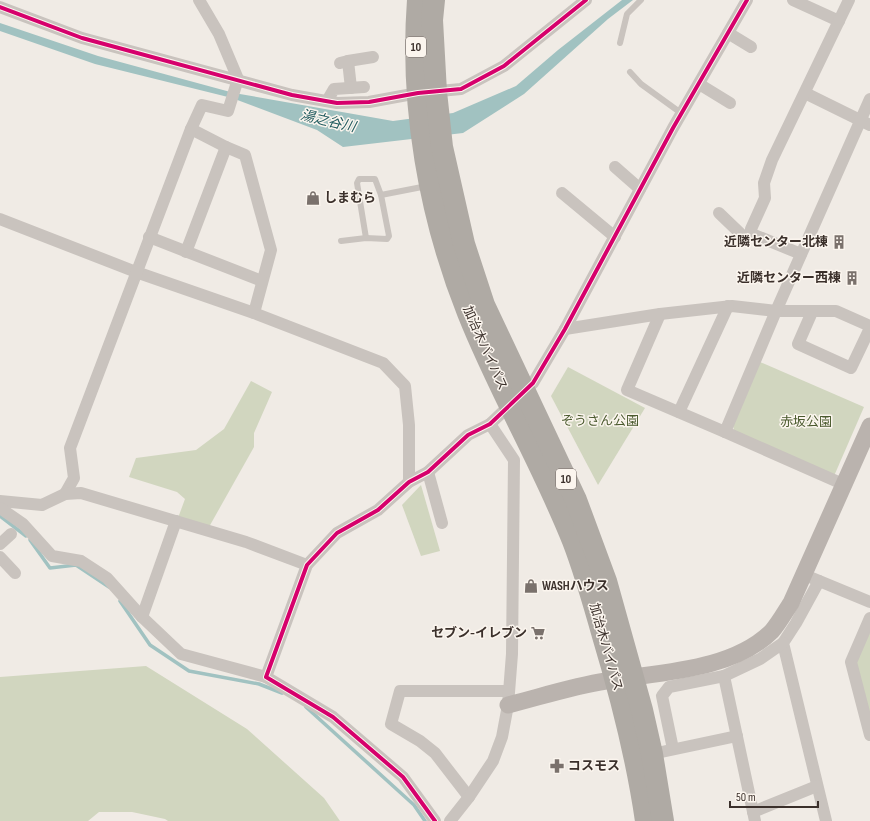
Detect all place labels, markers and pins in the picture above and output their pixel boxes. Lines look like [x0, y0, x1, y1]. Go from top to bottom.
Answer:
shop icon: しまむら [305, 190, 321, 206]
place label: しまむら [324, 190, 376, 206]
place label: 近隣センター北棟 [724, 234, 828, 250]
building icon: 近隣センター北棟 [831, 234, 847, 250]
place label: 近隣センター西棟 [737, 270, 841, 286]
building icon: 近隣センター西棟 [844, 270, 860, 286]
shop icon: WASHハウス [523, 578, 539, 594]
place label: WASHハウス [542, 578, 609, 594]
place label: セブン-イレブン [431, 625, 527, 641]
supermarket icon: セブン-イレブン [530, 625, 546, 641]
pharmacy icon: コスモス [549, 758, 565, 774]
place label: コスモス [568, 758, 620, 774]

